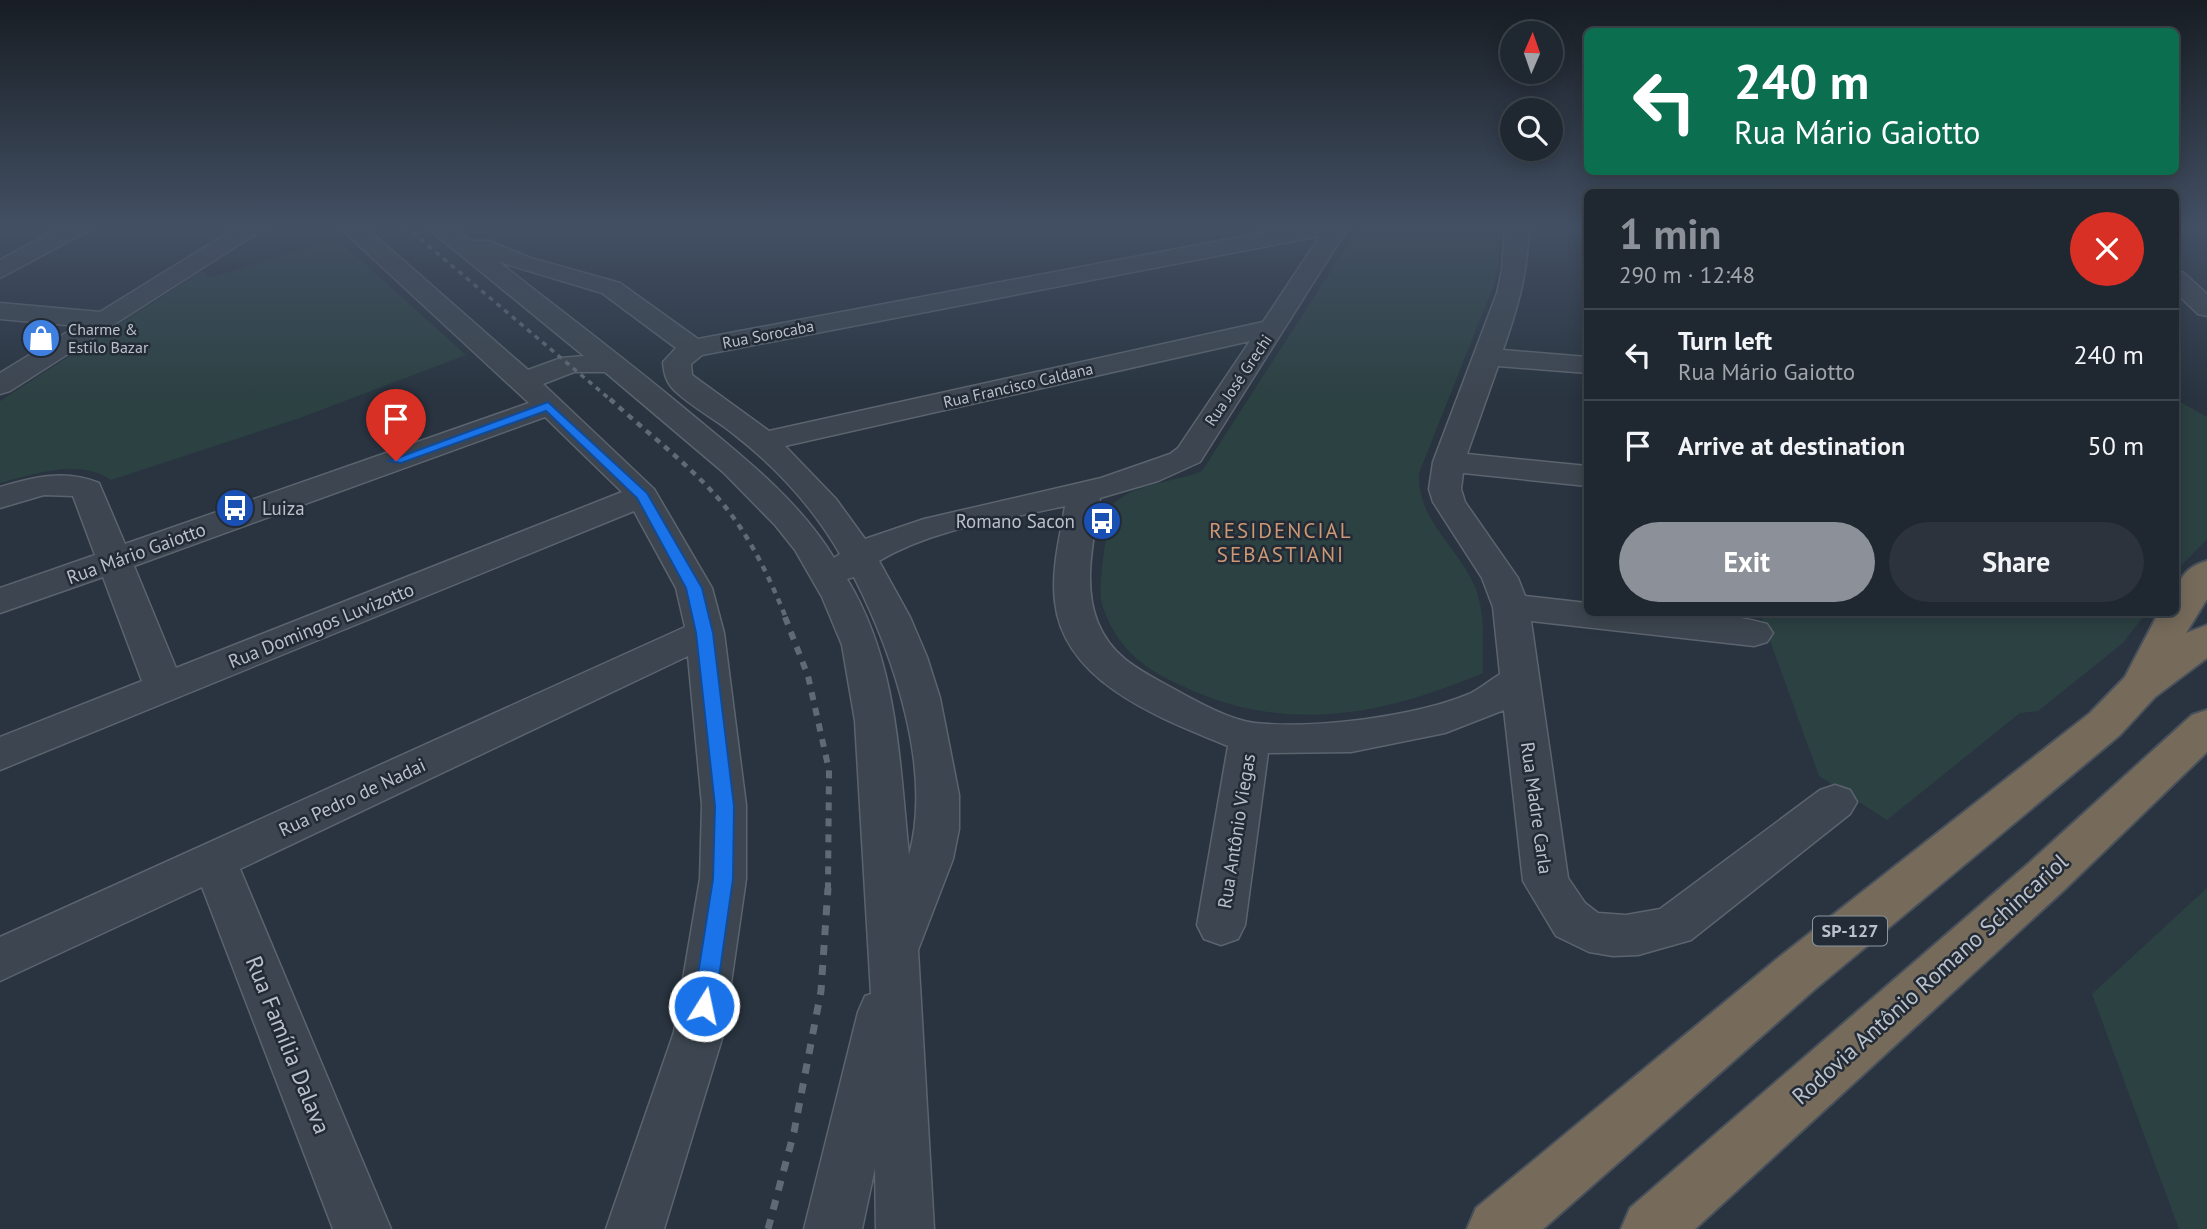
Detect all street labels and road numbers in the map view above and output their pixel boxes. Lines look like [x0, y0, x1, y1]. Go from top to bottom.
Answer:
street label: Rua Sorocaba [720, 315, 816, 353]
street label: Rua José Grechi [1200, 330, 1276, 430]
street label: Rua Francisco Caldana [941, 358, 1095, 412]
street label: Rua Mário Gaiotto [63, 517, 209, 589]
street label: Rua Domingos Luvizotto [225, 577, 417, 673]
street label: Rua Madre Carla [1516, 740, 1558, 876]
street label: Rua Pedro de Nadai [275, 752, 429, 842]
street label: Rua Antônio Viegas [1212, 752, 1260, 910]
street label: Rodovia Antônio Romano Schincariol [1786, 847, 2074, 1110]
road number: SP-127 [1813, 916, 1887, 946]
street label: Rua Família Dalava [240, 952, 337, 1138]

